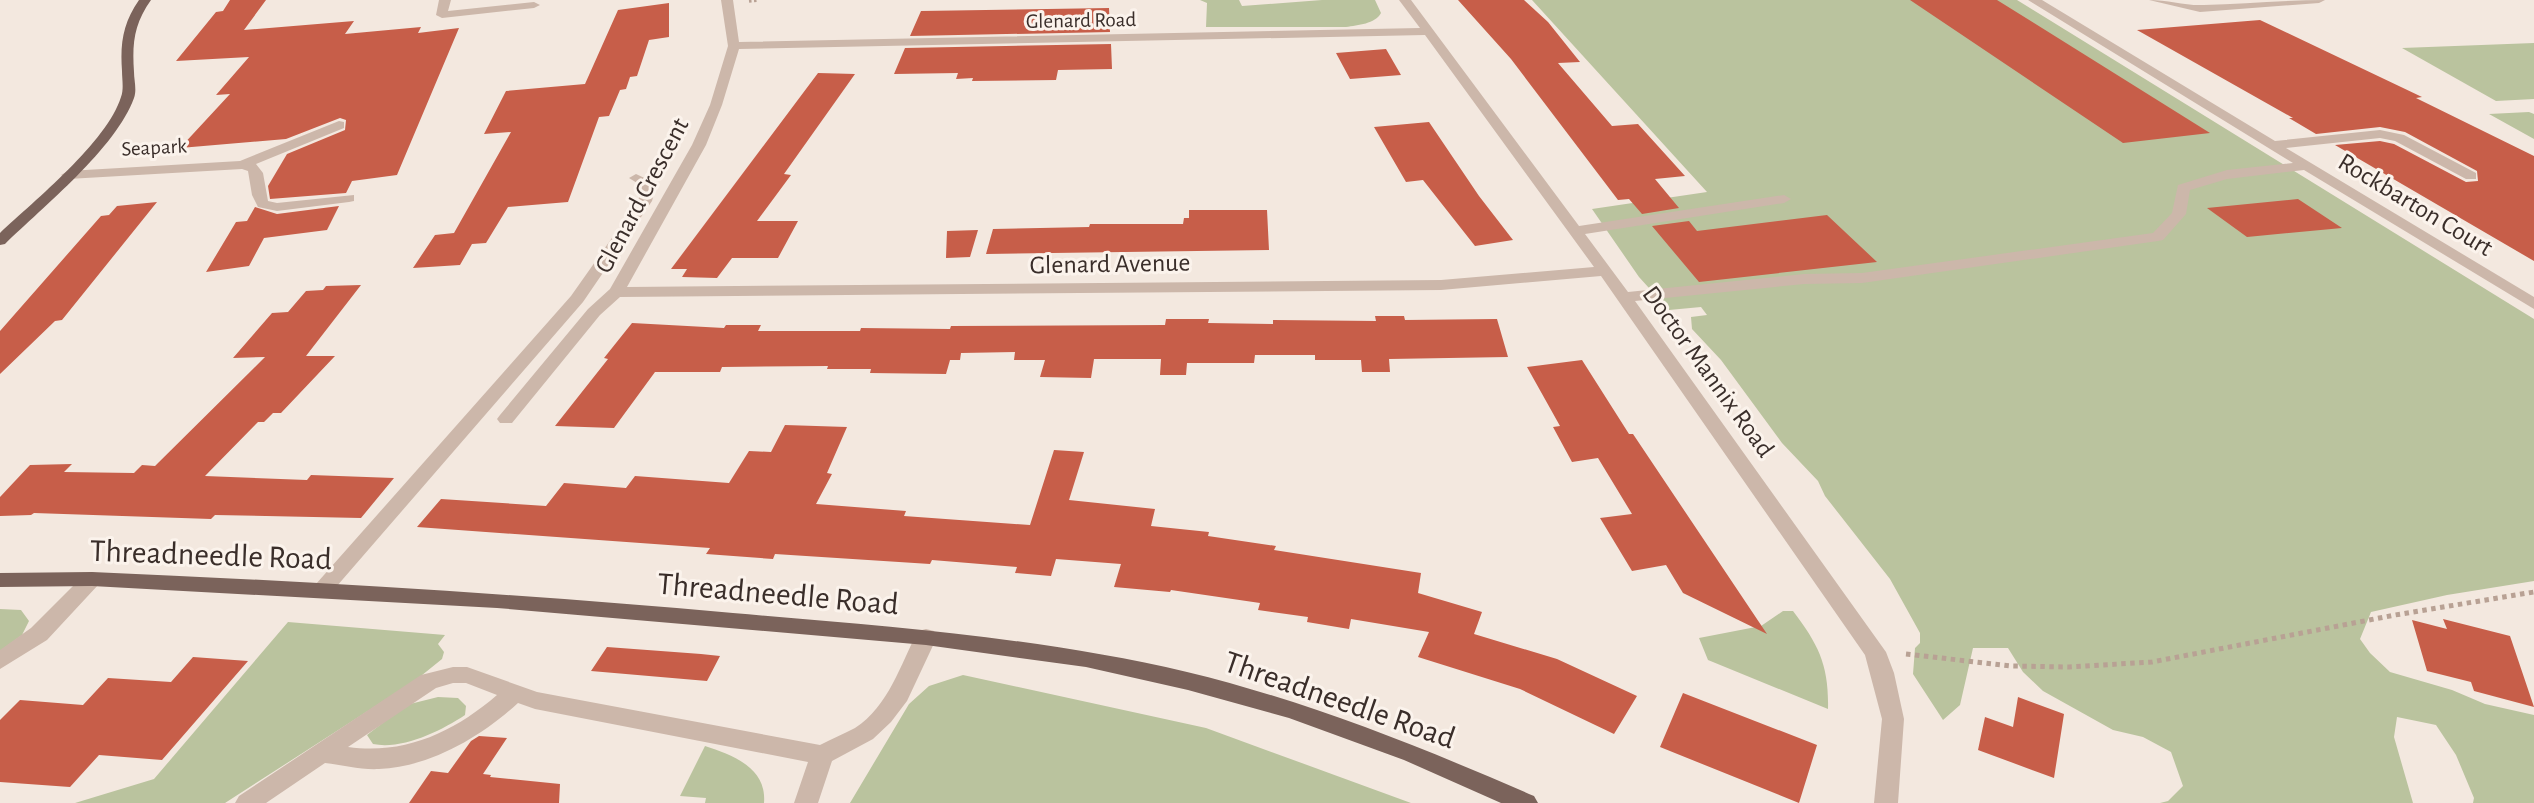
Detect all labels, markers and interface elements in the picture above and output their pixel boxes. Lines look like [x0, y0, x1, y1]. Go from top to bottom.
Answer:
street label: Glenard Road [1026, 9, 1137, 32]
street label: Glenard Crescent [590, 114, 694, 277]
street label: Seapark [121, 135, 188, 160]
street label: Rockbarton Court [2334, 149, 2497, 261]
street label: Glenard Avenue [1029, 250, 1191, 278]
street label: Doctor Mannix Road [1637, 281, 1779, 462]
street label: Threadneedle Road [89, 535, 333, 575]
street label: Threadneedle Road [656, 568, 900, 620]
street label: Threadneedle Road [1220, 645, 1459, 755]

